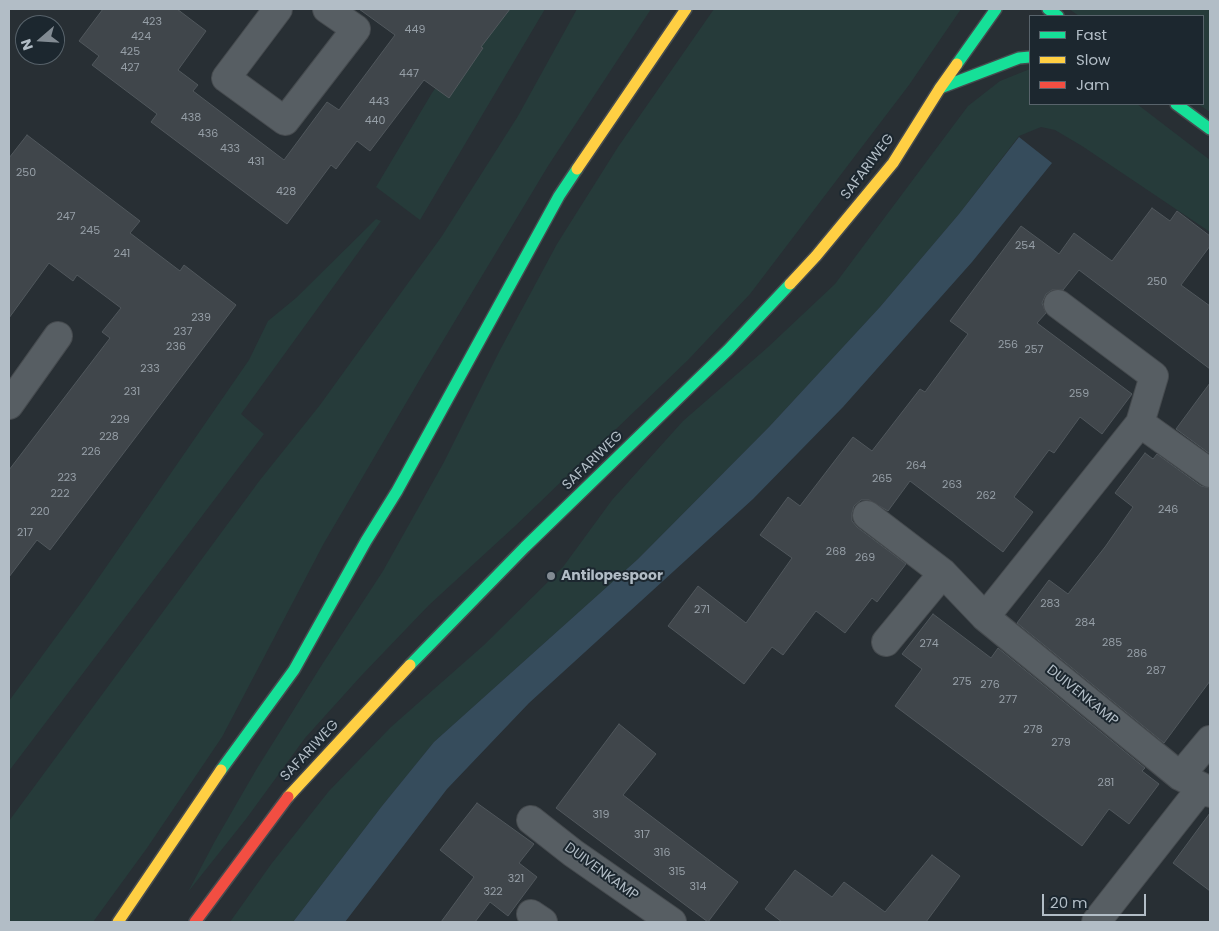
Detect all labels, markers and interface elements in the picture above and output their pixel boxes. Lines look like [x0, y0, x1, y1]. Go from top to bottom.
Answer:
north arrow [15, 15, 65, 65]
house number: 423 [142, 15, 162, 29]
legend [1029, 15, 1204, 105]
house number: 449 [405, 23, 425, 37]
text: Fast [1076, 24, 1107, 45]
house number: 424 [131, 30, 151, 44]
text: N [16, 36, 38, 53]
house number: 425 [120, 45, 140, 59]
text: Slow [1076, 49, 1110, 70]
house number: 427 [120, 61, 140, 75]
house number: 447 [399, 67, 419, 81]
text: Jam [1076, 74, 1110, 95]
house number: 443 [369, 95, 389, 109]
house number: 438 [181, 111, 201, 125]
house number: 440 [365, 114, 385, 128]
house number: 436 [198, 127, 218, 141]
street label: SAFARIWEG [838, 131, 898, 203]
house number: 433 [220, 142, 240, 156]
house number: 431 [248, 155, 264, 169]
house number: 250 [16, 166, 36, 180]
house number: 428 [276, 185, 296, 199]
house number: 247 [56, 210, 76, 224]
house number: 245 [80, 224, 100, 238]
house number: 254 [1015, 239, 1035, 253]
house number: 241 [114, 247, 130, 261]
house number: 250 [1147, 275, 1167, 289]
house number: 239 [191, 311, 211, 325]
house number: 237 [174, 325, 192, 339]
house number: 256 [998, 338, 1018, 352]
house number: 236 [166, 340, 186, 354]
house number: 257 [1024, 343, 1044, 357]
house number: 233 [140, 362, 160, 376]
house number: 231 [124, 385, 140, 399]
house number: 259 [1069, 387, 1089, 401]
house number: 229 [110, 413, 130, 427]
street label: SAFARIWEG [559, 428, 627, 494]
house number: 228 [99, 430, 119, 444]
house number: 226 [81, 445, 101, 459]
house number: 264 [906, 459, 926, 473]
house number: 223 [57, 471, 77, 485]
house number: 265 [872, 472, 892, 486]
house number: 263 [942, 478, 962, 492]
house number: 222 [51, 487, 69, 501]
house number: 262 [976, 489, 996, 503]
house number: 246 [1158, 503, 1178, 517]
house number: 220 [30, 505, 50, 519]
house number: 217 [17, 526, 33, 540]
house number: 268 [826, 545, 846, 559]
house number: 269 [855, 551, 875, 565]
place label: Antilopespoor [561, 568, 663, 584]
marker: Antilopespoor [545, 570, 557, 582]
house number: 283 [1040, 597, 1060, 611]
house number: 271 [694, 603, 710, 617]
house number: 284 [1075, 616, 1095, 630]
house number: 285 [1102, 636, 1122, 650]
house number: 274 [919, 637, 939, 651]
house number: 286 [1127, 647, 1147, 661]
street label: DUIVENKAMP [1043, 662, 1121, 730]
house number: 287 [1146, 664, 1166, 678]
house number: 275 [952, 675, 972, 689]
house number: 276 [980, 678, 1000, 692]
house number: 277 [999, 693, 1017, 707]
street label: SAFARIWEG [277, 717, 343, 785]
house number: 278 [1023, 723, 1043, 737]
house number: 279 [1051, 736, 1071, 750]
house number: 281 [1098, 776, 1114, 790]
house number: 319 [593, 808, 609, 822]
house number: 317 [634, 828, 650, 842]
street label: DUIVENKAMP [561, 840, 641, 904]
house number: 316 [654, 846, 670, 860]
house number: 315 [669, 865, 685, 879]
house number: 321 [508, 872, 524, 886]
house number: 314 [690, 880, 706, 894]
scale bar [1044, 884, 1148, 916]
house number: 322 [483, 885, 503, 899]
text: 20 m [1050, 892, 1088, 913]

